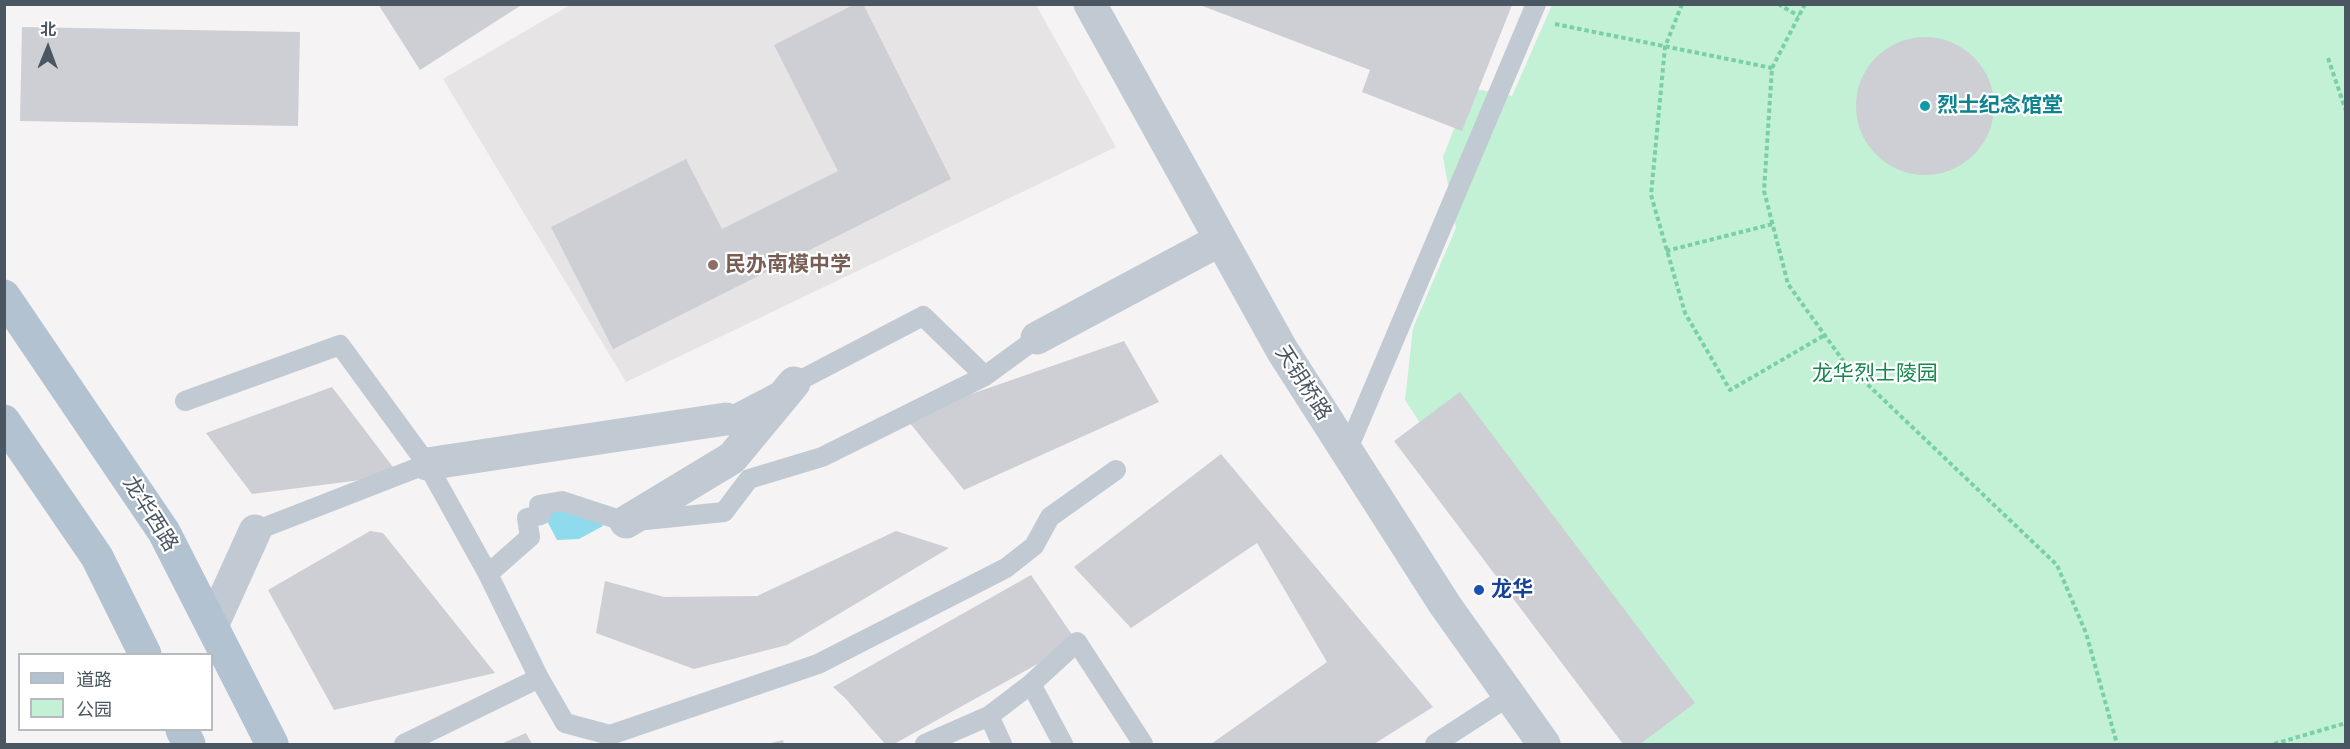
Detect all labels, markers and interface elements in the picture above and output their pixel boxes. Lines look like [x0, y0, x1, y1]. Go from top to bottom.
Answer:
north arrow [18, 18, 78, 78]
text: 北 [40, 20, 56, 39]
place label: 烈士纪念馆堂 [1937, 93, 2063, 119]
marker: 烈士纪念馆堂 [1918, 99, 1932, 113]
place label: 民办南模中学 [725, 252, 851, 278]
marker: 民办南模中学 [706, 258, 720, 272]
street label: 天钥桥路 [1270, 341, 1336, 425]
park label: 龙华烈士陵园 [1812, 361, 1938, 387]
street label: 龙华西路 [117, 472, 183, 556]
place label: 龙华 [1491, 577, 1533, 603]
marker: 龙华 [1472, 583, 1486, 597]
legend [18, 653, 213, 731]
text: 道路 [76, 669, 112, 691]
text: 公园 [76, 699, 112, 721]

